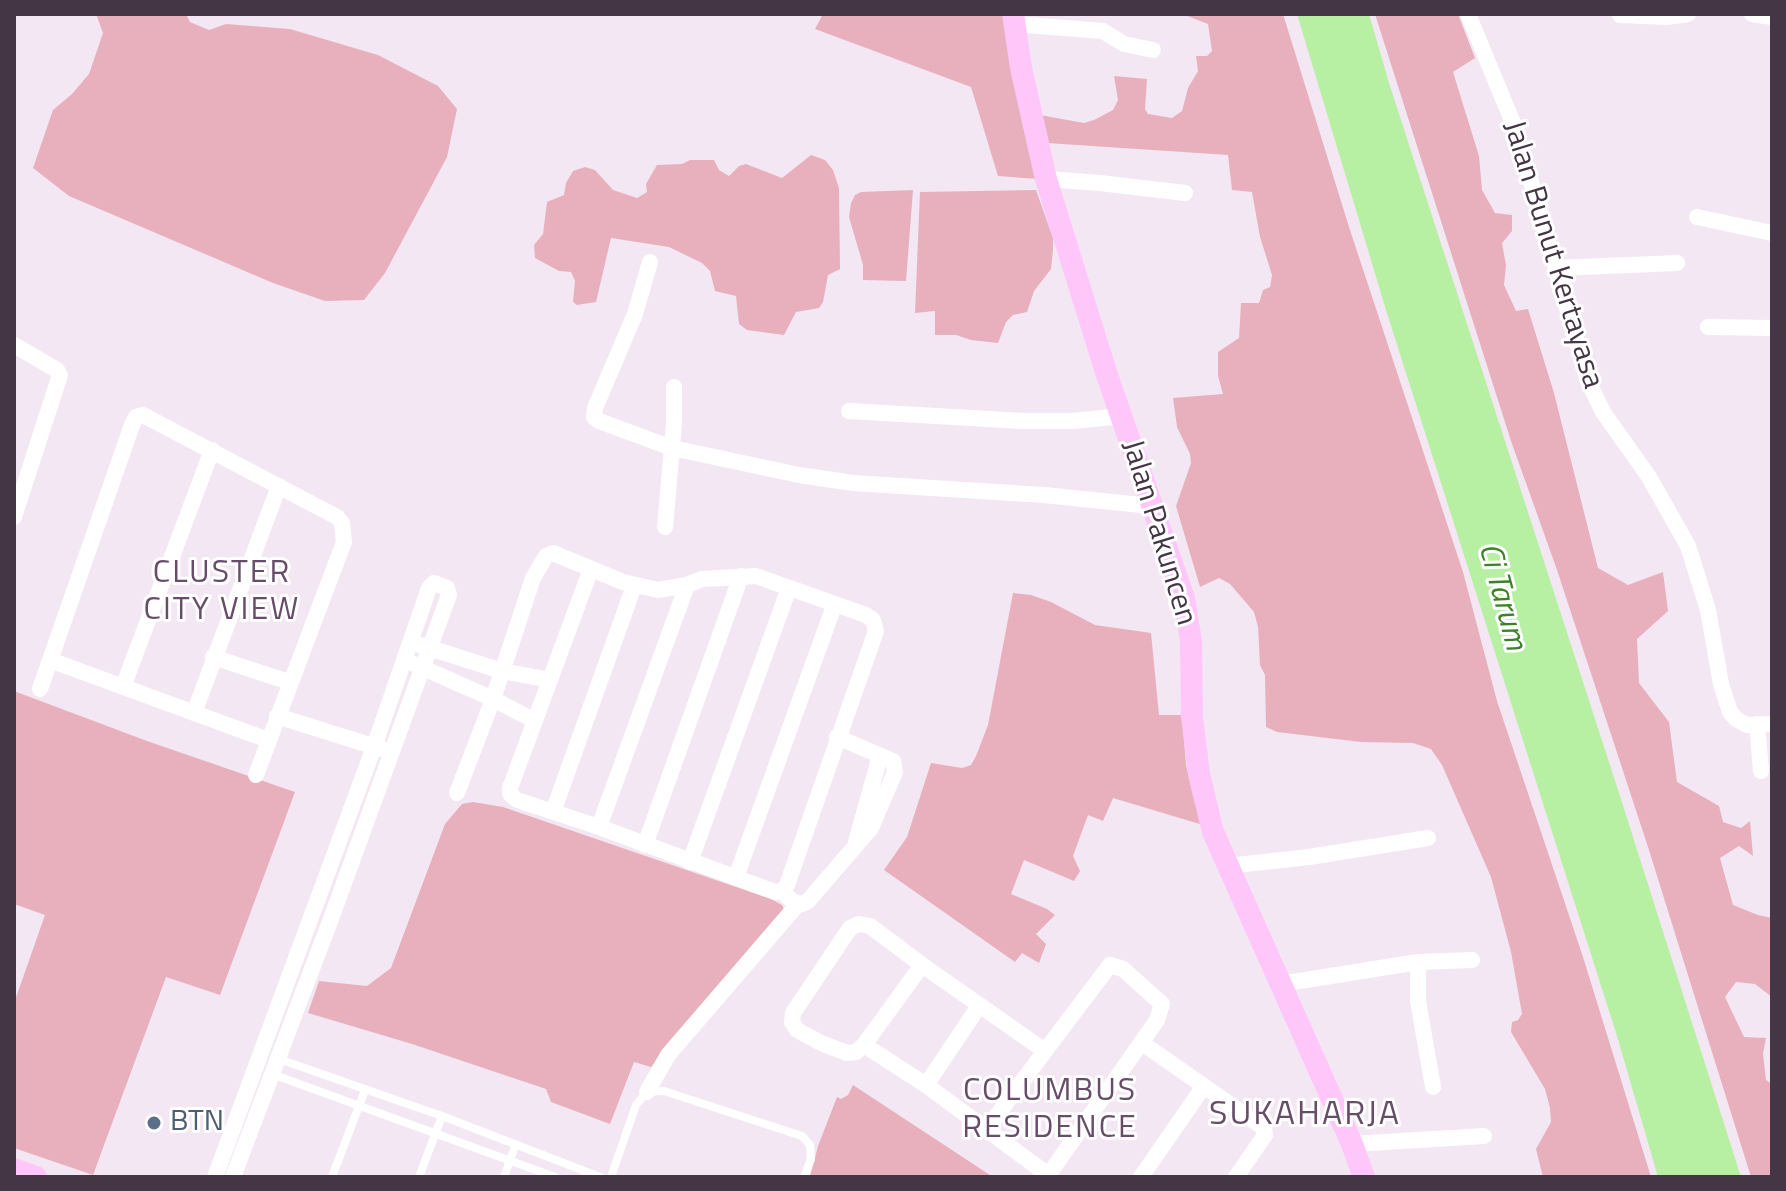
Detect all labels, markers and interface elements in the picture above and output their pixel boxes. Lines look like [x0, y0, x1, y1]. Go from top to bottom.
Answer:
street label: Jalan Bunut Kertayasa [1494, 117, 1610, 393]
street label: Jalan Pakuncen [1113, 436, 1203, 630]
water label: Ci Tarum [1468, 539, 1534, 655]
district label: CLUSTER CITY VIEW [144, 555, 300, 630]
district label: COLUMBUS RESIDENCE [962, 1073, 1138, 1148]
district label: SUKAHARJA [1209, 1096, 1401, 1136]
place label: BTN [170, 1105, 224, 1141]
marker: BTN [145, 1114, 163, 1132]

